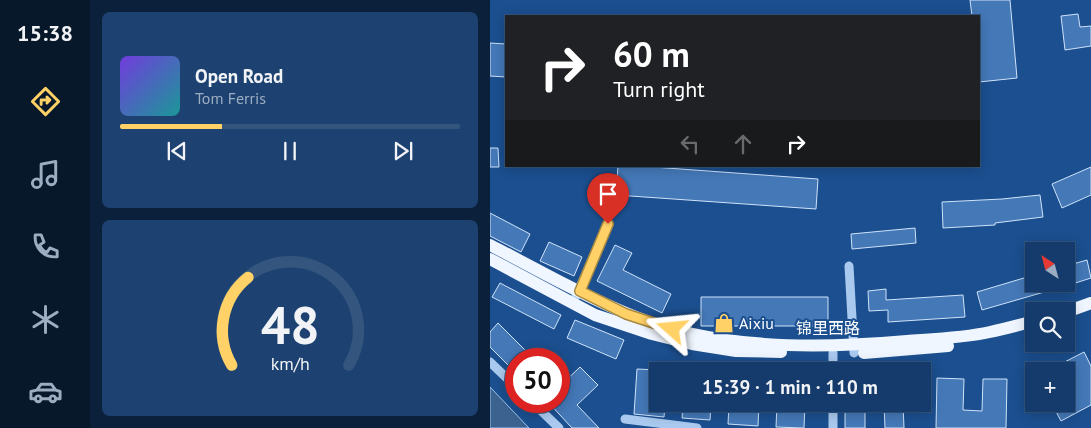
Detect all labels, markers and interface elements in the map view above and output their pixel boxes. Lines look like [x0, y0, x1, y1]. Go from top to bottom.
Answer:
text: 15:38 [17, 19, 73, 47]
text: 60 m [613, 31, 690, 77]
icon: right [530, 35, 595, 100]
text: Open Road [195, 64, 283, 88]
text: Turn right [613, 75, 705, 103]
icon: directions [28, 84, 63, 119]
text: Tom Ferris [195, 88, 266, 108]
icon: left [676, 130, 704, 158]
icon: ahead [729, 130, 757, 158]
icon: right [782, 130, 810, 158]
icon: previous [163, 137, 191, 165]
icon: pause [276, 137, 304, 165]
icon: next [389, 137, 417, 165]
icon: music [28, 157, 63, 192]
pin [587, 173, 629, 224]
icon: arrive [594, 180, 622, 208]
icon: phone [28, 229, 63, 264]
north arrow [1025, 242, 1075, 292]
map controls [1025, 242, 1075, 412]
text: 48 [261, 291, 319, 358]
icon: climate [28, 302, 63, 337]
position arrow [645, 302, 697, 354]
button: search [1025, 302, 1075, 352]
shop icon: Aixiu [713, 312, 735, 334]
place label: Aixiu [739, 313, 774, 333]
street label: 锦里西路 [796, 318, 860, 338]
speed limit sign: 50 [505, 348, 570, 413]
text: km/h [270, 352, 310, 375]
button: + [1025, 362, 1075, 412]
icon: car [28, 374, 63, 409]
text: 15:39 · 1 min · 110 m [702, 375, 878, 399]

